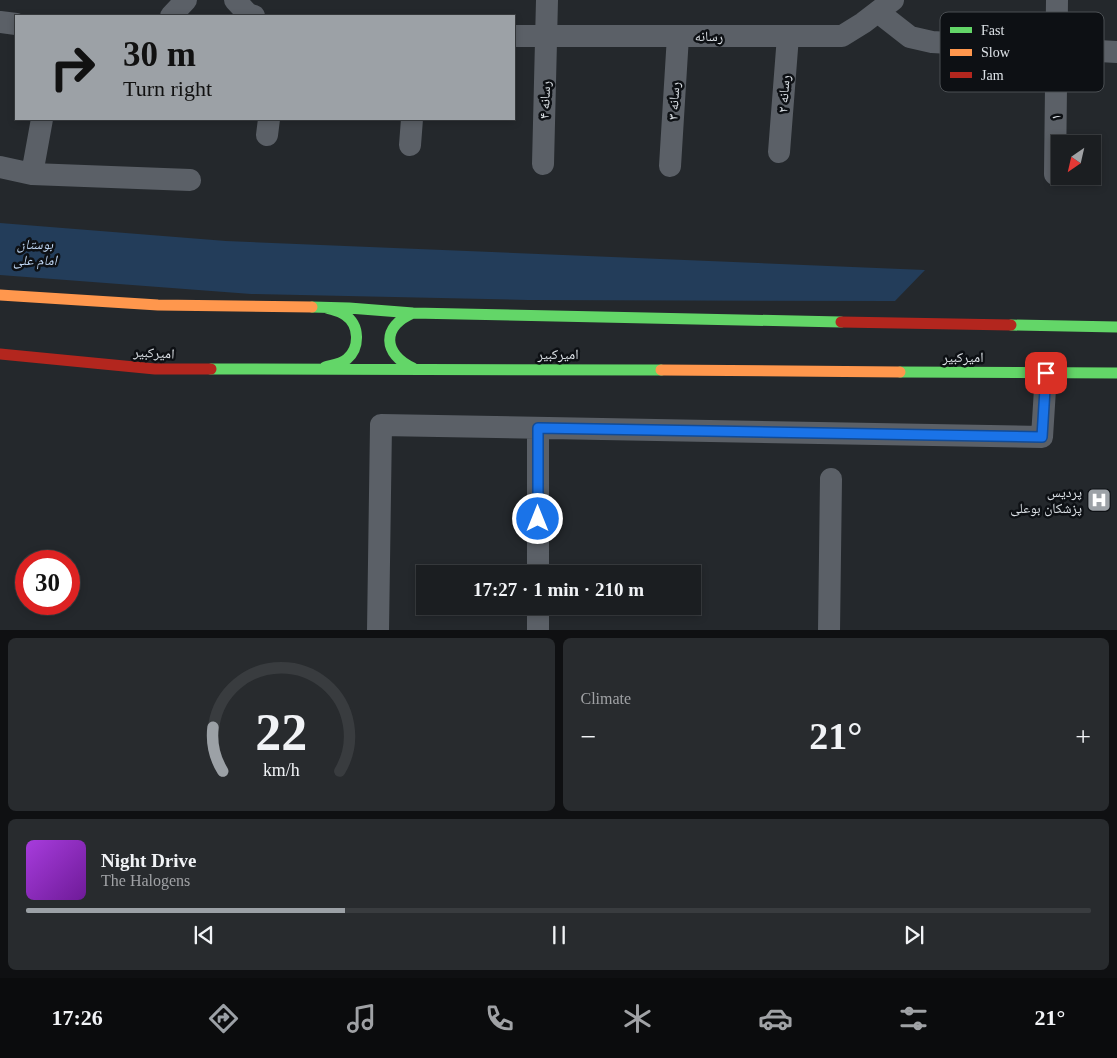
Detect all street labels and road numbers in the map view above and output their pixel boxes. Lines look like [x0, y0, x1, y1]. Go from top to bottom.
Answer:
street label: رسانه [695, 29, 723, 45]
street label: رسانه ۲ [775, 74, 794, 114]
street label: رسانه ۴ [537, 81, 554, 119]
street label: رسانه ۳ [666, 82, 683, 120]
street label: ۱ [1048, 114, 1064, 120]
street label: امیرکبیر [132, 344, 175, 363]
street label: امیرکبیر [536, 347, 579, 363]
street label: امیرکبیر [941, 350, 984, 366]

